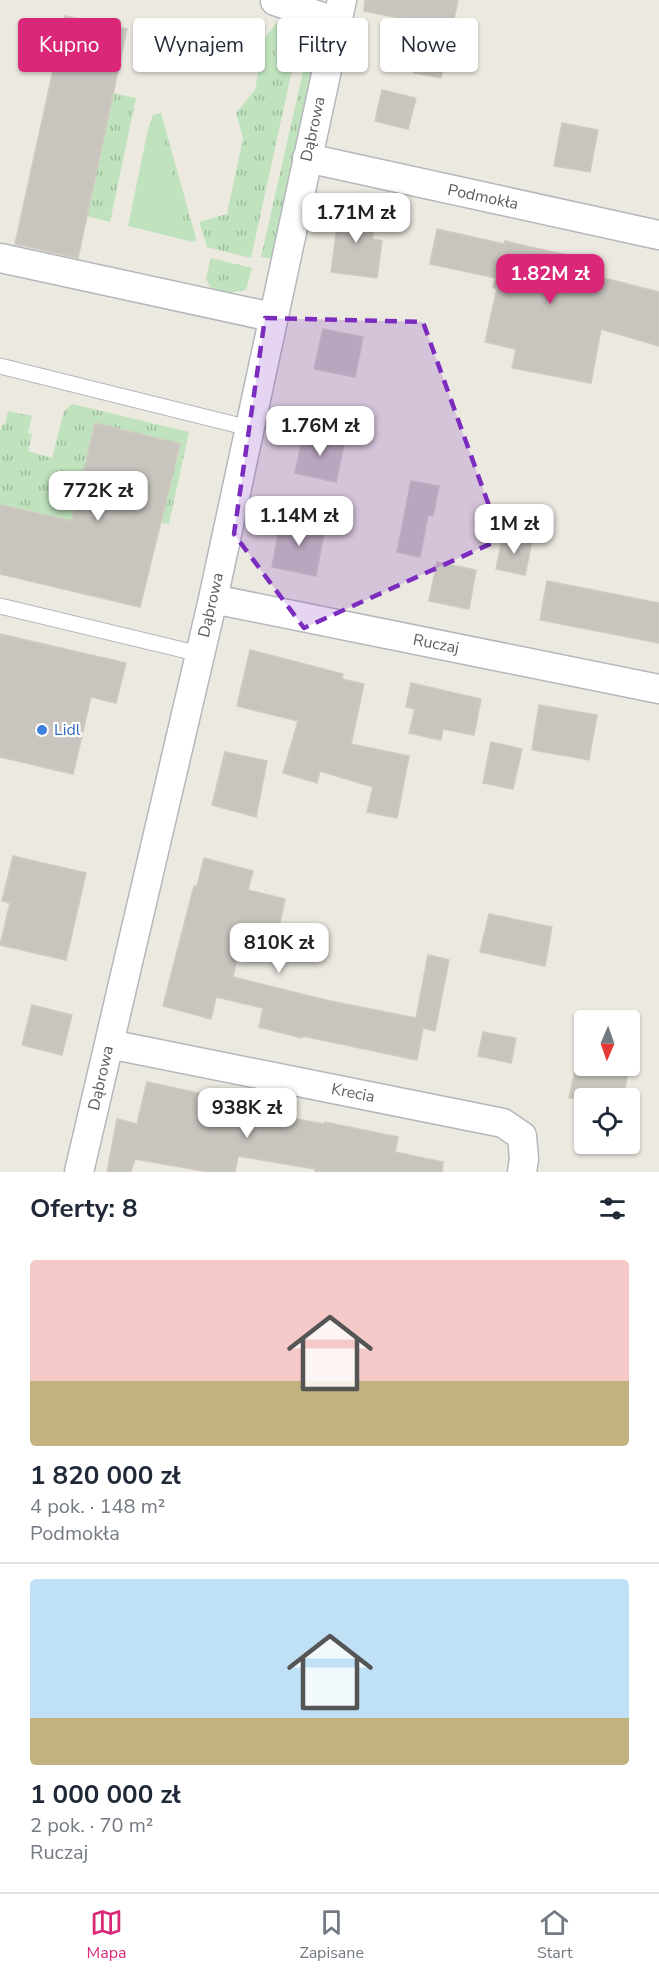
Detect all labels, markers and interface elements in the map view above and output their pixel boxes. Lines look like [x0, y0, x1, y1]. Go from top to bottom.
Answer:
chip: Kupno [18, 18, 121, 72]
chip: Wynajem [133, 18, 265, 72]
chip: Filtry [277, 18, 368, 72]
chip: Nowe [380, 18, 478, 72]
street label: Dąbrowa [295, 94, 331, 164]
street label: Podmokła [446, 179, 520, 215]
pin: 1.71M zł [294, 193, 418, 244]
text: 1.71M zł [316, 199, 396, 226]
pin: 1.82M zł [488, 254, 612, 305]
text: 1.82M zł [510, 260, 590, 287]
pin: 1.76M zł [258, 406, 382, 457]
text: 1.76M zł [280, 412, 360, 439]
pin: 772K zł [43, 471, 153, 522]
text: 772K zł [63, 477, 133, 504]
pin: 1.14M zł [237, 496, 361, 547]
text: 1.14M zł [259, 502, 339, 529]
pin: 1M zł [472, 504, 556, 555]
text: 1M zł [489, 510, 539, 537]
street label: Dąbrowa [193, 570, 229, 640]
street label: Ruczaj [411, 629, 461, 659]
place label: Lidl [54, 719, 81, 741]
marker: Lidl [35, 723, 49, 737]
pin: 810K zł [224, 923, 334, 974]
text: 810K zł [244, 929, 314, 956]
north arrow [574, 1010, 640, 1076]
map controls [574, 1010, 640, 1154]
street label: Dąbrowa [83, 1043, 119, 1113]
street label: Krecia [329, 1078, 377, 1108]
pin: 938K zł [192, 1088, 302, 1139]
button: locate [574, 1088, 640, 1154]
text: 938K zł [212, 1094, 282, 1121]
text: Oferty: 8 [30, 1191, 137, 1226]
icon: filters [596, 1192, 629, 1225]
icon: home [276, 1299, 384, 1407]
text: 1 820 000 zł [30, 1458, 181, 1493]
text: 4 pok. · 148 m² [30, 1493, 165, 1520]
text: Podmokła [30, 1520, 120, 1547]
icon: home [276, 1618, 384, 1726]
text: 1 000 000 zł [30, 1777, 181, 1812]
text: 2 pok. · 70 m² [30, 1812, 153, 1839]
text: Ruczaj [30, 1839, 88, 1866]
tab: Mapa [86, 1906, 126, 1964]
tab: Zapisane [299, 1906, 364, 1964]
tab: Start [537, 1906, 573, 1964]

